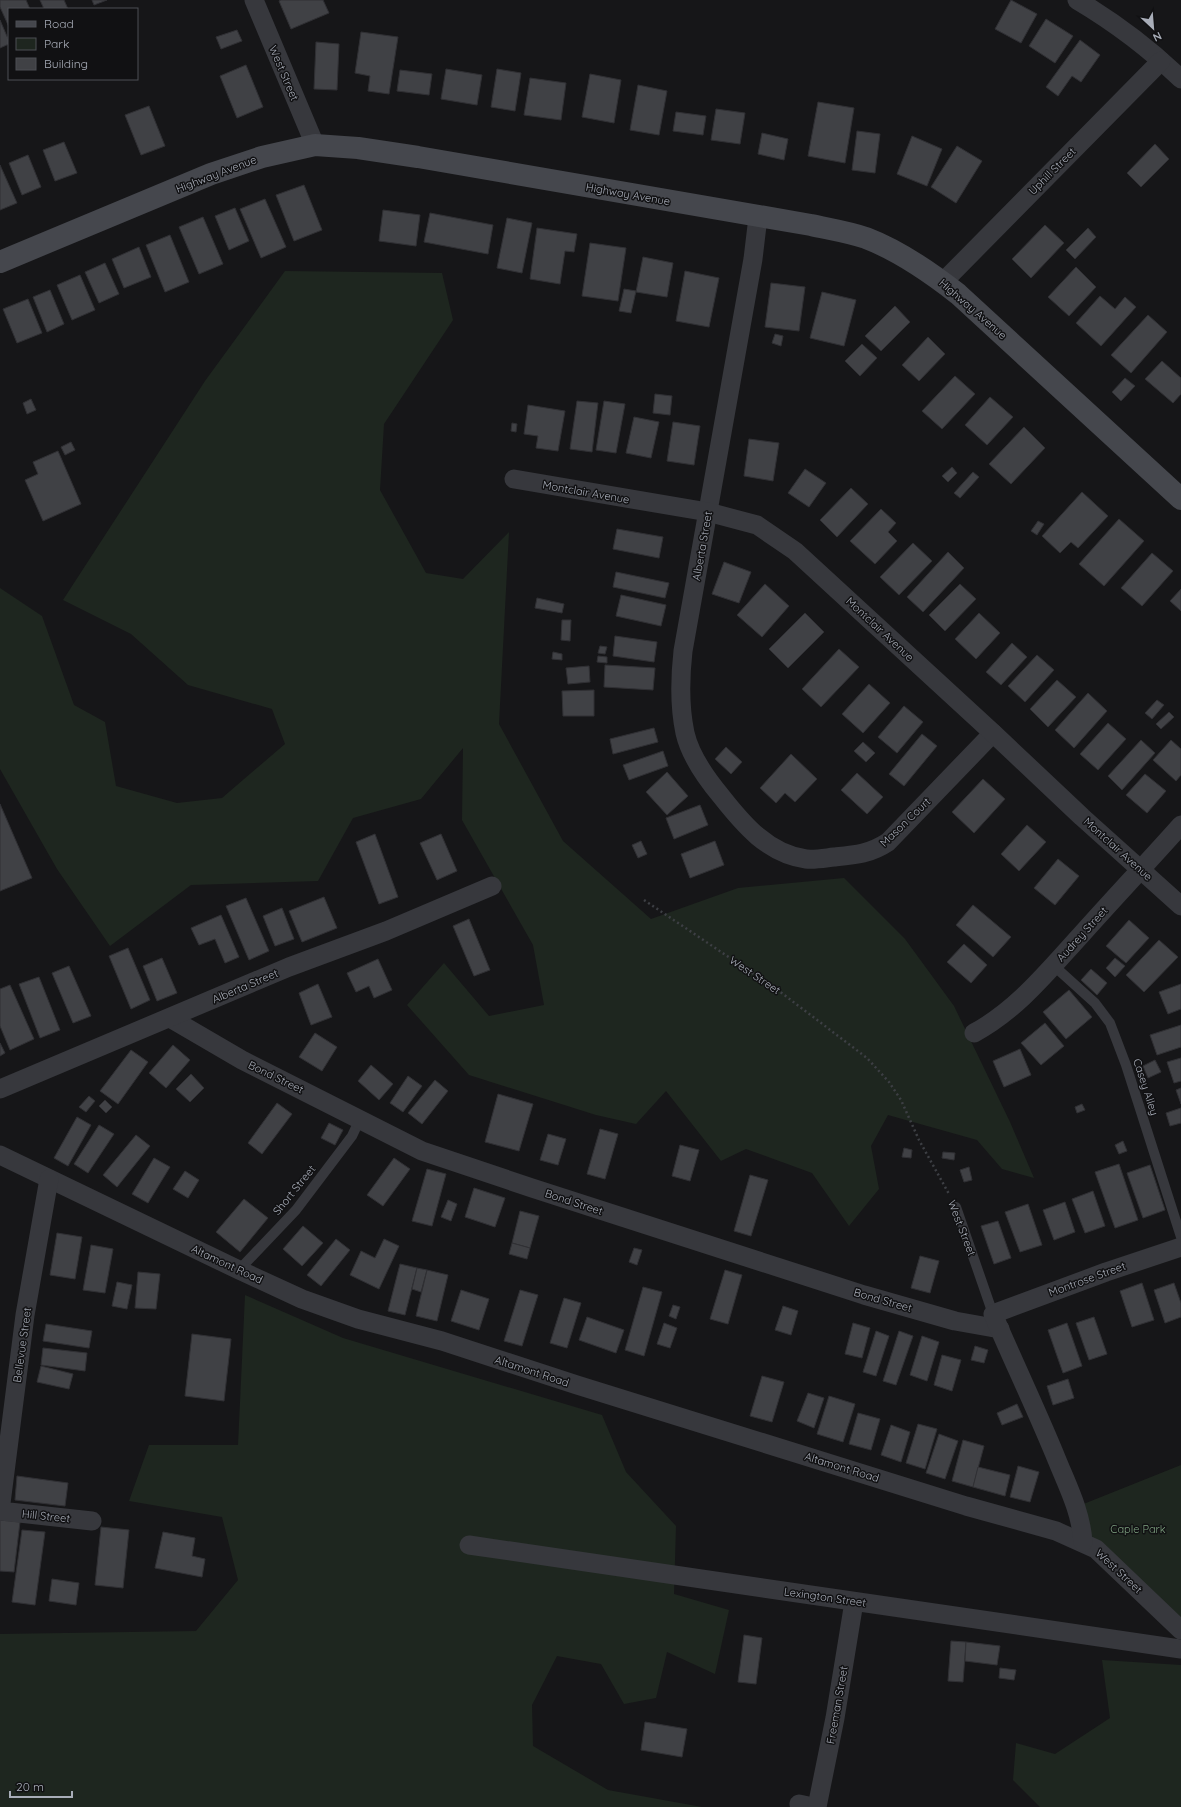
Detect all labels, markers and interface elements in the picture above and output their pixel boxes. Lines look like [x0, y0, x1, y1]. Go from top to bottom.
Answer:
legend [8, 8, 138, 80]
north arrow [1133, 8, 1173, 48]
text: Road [44, 16, 74, 31]
text: N [1151, 29, 1164, 45]
text: Park [44, 36, 69, 51]
street label: West Street [266, 43, 302, 103]
text: Building [44, 56, 88, 71]
street label: Uphill Street [1025, 144, 1079, 198]
street label: Highway Avenue [174, 152, 258, 196]
street label: Highway Avenue [585, 180, 671, 208]
street label: Highway Avenue [936, 276, 1010, 342]
street label: Montclair Avenue [542, 477, 630, 507]
street label: Alberta Street [689, 510, 715, 582]
street label: Montclair Avenue [843, 594, 917, 664]
street label: Mason Court [877, 794, 933, 850]
street label: Montclair Avenue [1081, 814, 1155, 884]
street label: Audrey Street [1054, 903, 1111, 964]
street label: West Street [727, 953, 783, 997]
street label: Alberta Street [210, 966, 280, 1006]
street label: Casey Alley [1130, 1057, 1162, 1117]
street label: Bond Street [246, 1058, 306, 1097]
street label: Short Street [270, 1162, 319, 1218]
street label: Bond Street [543, 1186, 605, 1218]
street label: West Street [945, 1198, 979, 1258]
street label: Altamont Road [189, 1241, 265, 1287]
street label: Montrose Street [1047, 1258, 1128, 1299]
street label: Bond Street [852, 1285, 914, 1315]
street label: Bellevue Street [10, 1306, 34, 1384]
street label: Altamont Road [493, 1352, 571, 1390]
street label: Altamont Road [803, 1449, 881, 1485]
street label: Hill Street [21, 1507, 71, 1526]
park label: Caple Park [1110, 1522, 1166, 1536]
street label: West Street [1093, 1546, 1145, 1596]
street label: Lexington Street [783, 1584, 867, 1610]
street label: Freeman Street [823, 1665, 851, 1745]
scale bar [10, 1773, 72, 1799]
text: 20 m [16, 1779, 44, 1794]

